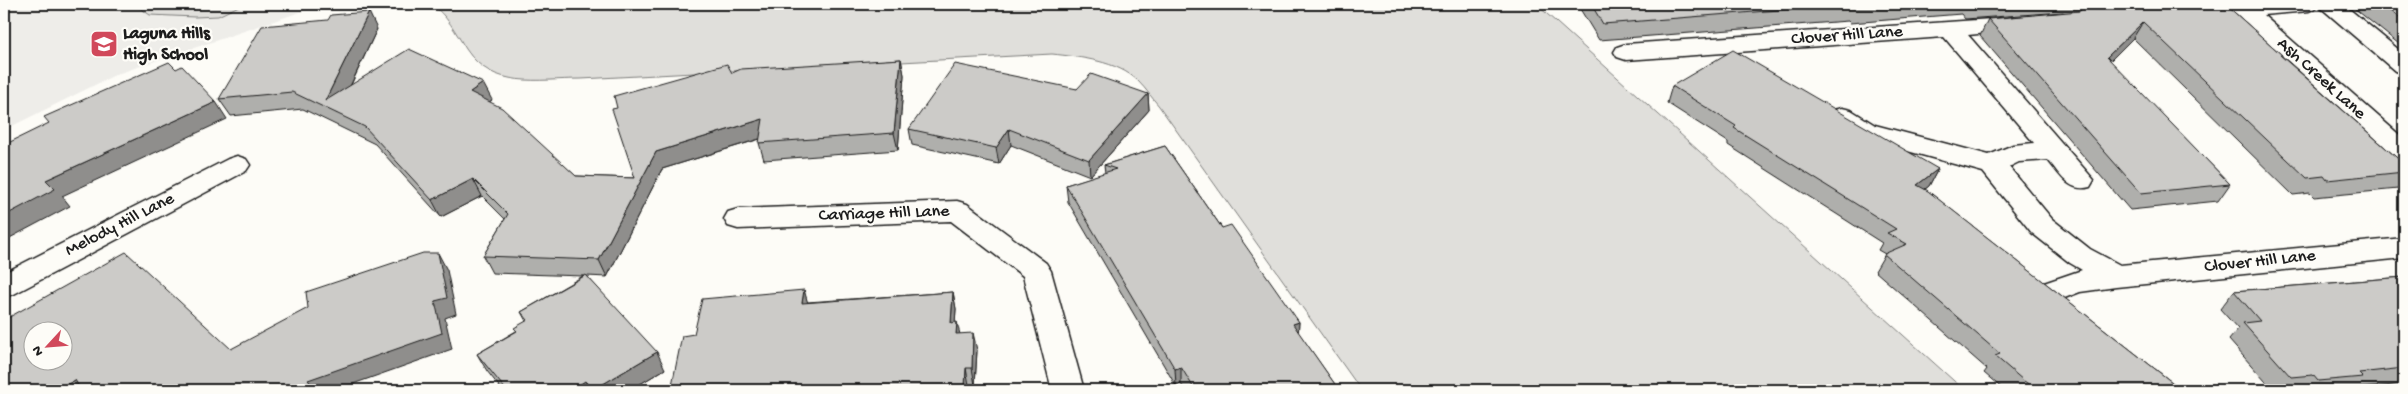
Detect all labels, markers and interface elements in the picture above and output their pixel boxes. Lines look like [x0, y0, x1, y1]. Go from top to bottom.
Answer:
street label: Clover Hill Lane [1791, 22, 1904, 50]
place label: Laguna Hills High School [123, 24, 211, 66]
school or university icon: Laguna Hills High School [89, 29, 119, 59]
street label: Ash Creek Lane [2272, 34, 2370, 125]
street label: Melody Hill Lane [62, 188, 179, 261]
street label: Carriage Hill Lane [818, 201, 951, 227]
street label: Clover Hill Lane [2203, 246, 2317, 278]
north arrow [22, 322, 72, 372]
text: N [29, 343, 48, 358]

